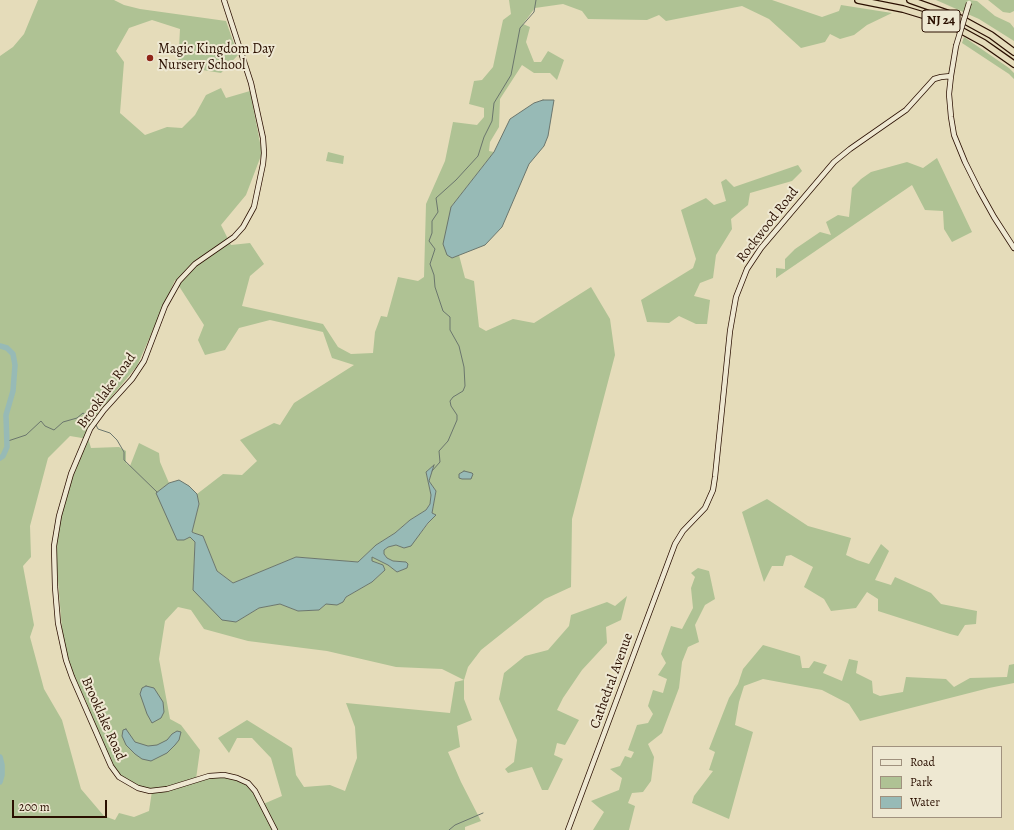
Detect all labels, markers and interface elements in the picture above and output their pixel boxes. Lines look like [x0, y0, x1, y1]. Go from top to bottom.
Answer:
road number: NJ 24 [922, 10, 960, 32]
place label: Magic Kingdom Day Nursery School [158, 42, 275, 74]
marker: Magic Kingdom Day Nursery School [145, 53, 155, 63]
street label: Rockwood Road [733, 184, 803, 266]
street label: Brooklake Road [74, 350, 140, 432]
street label: Cathedral Avenue [587, 631, 637, 731]
street label: Brooklake Road [77, 675, 129, 763]
legend [872, 746, 1002, 818]
text: Road [910, 754, 935, 770]
text: Park [910, 774, 933, 790]
scale bar [14, 792, 109, 818]
text: Water [910, 794, 940, 810]
text: 200 m [19, 799, 50, 815]

